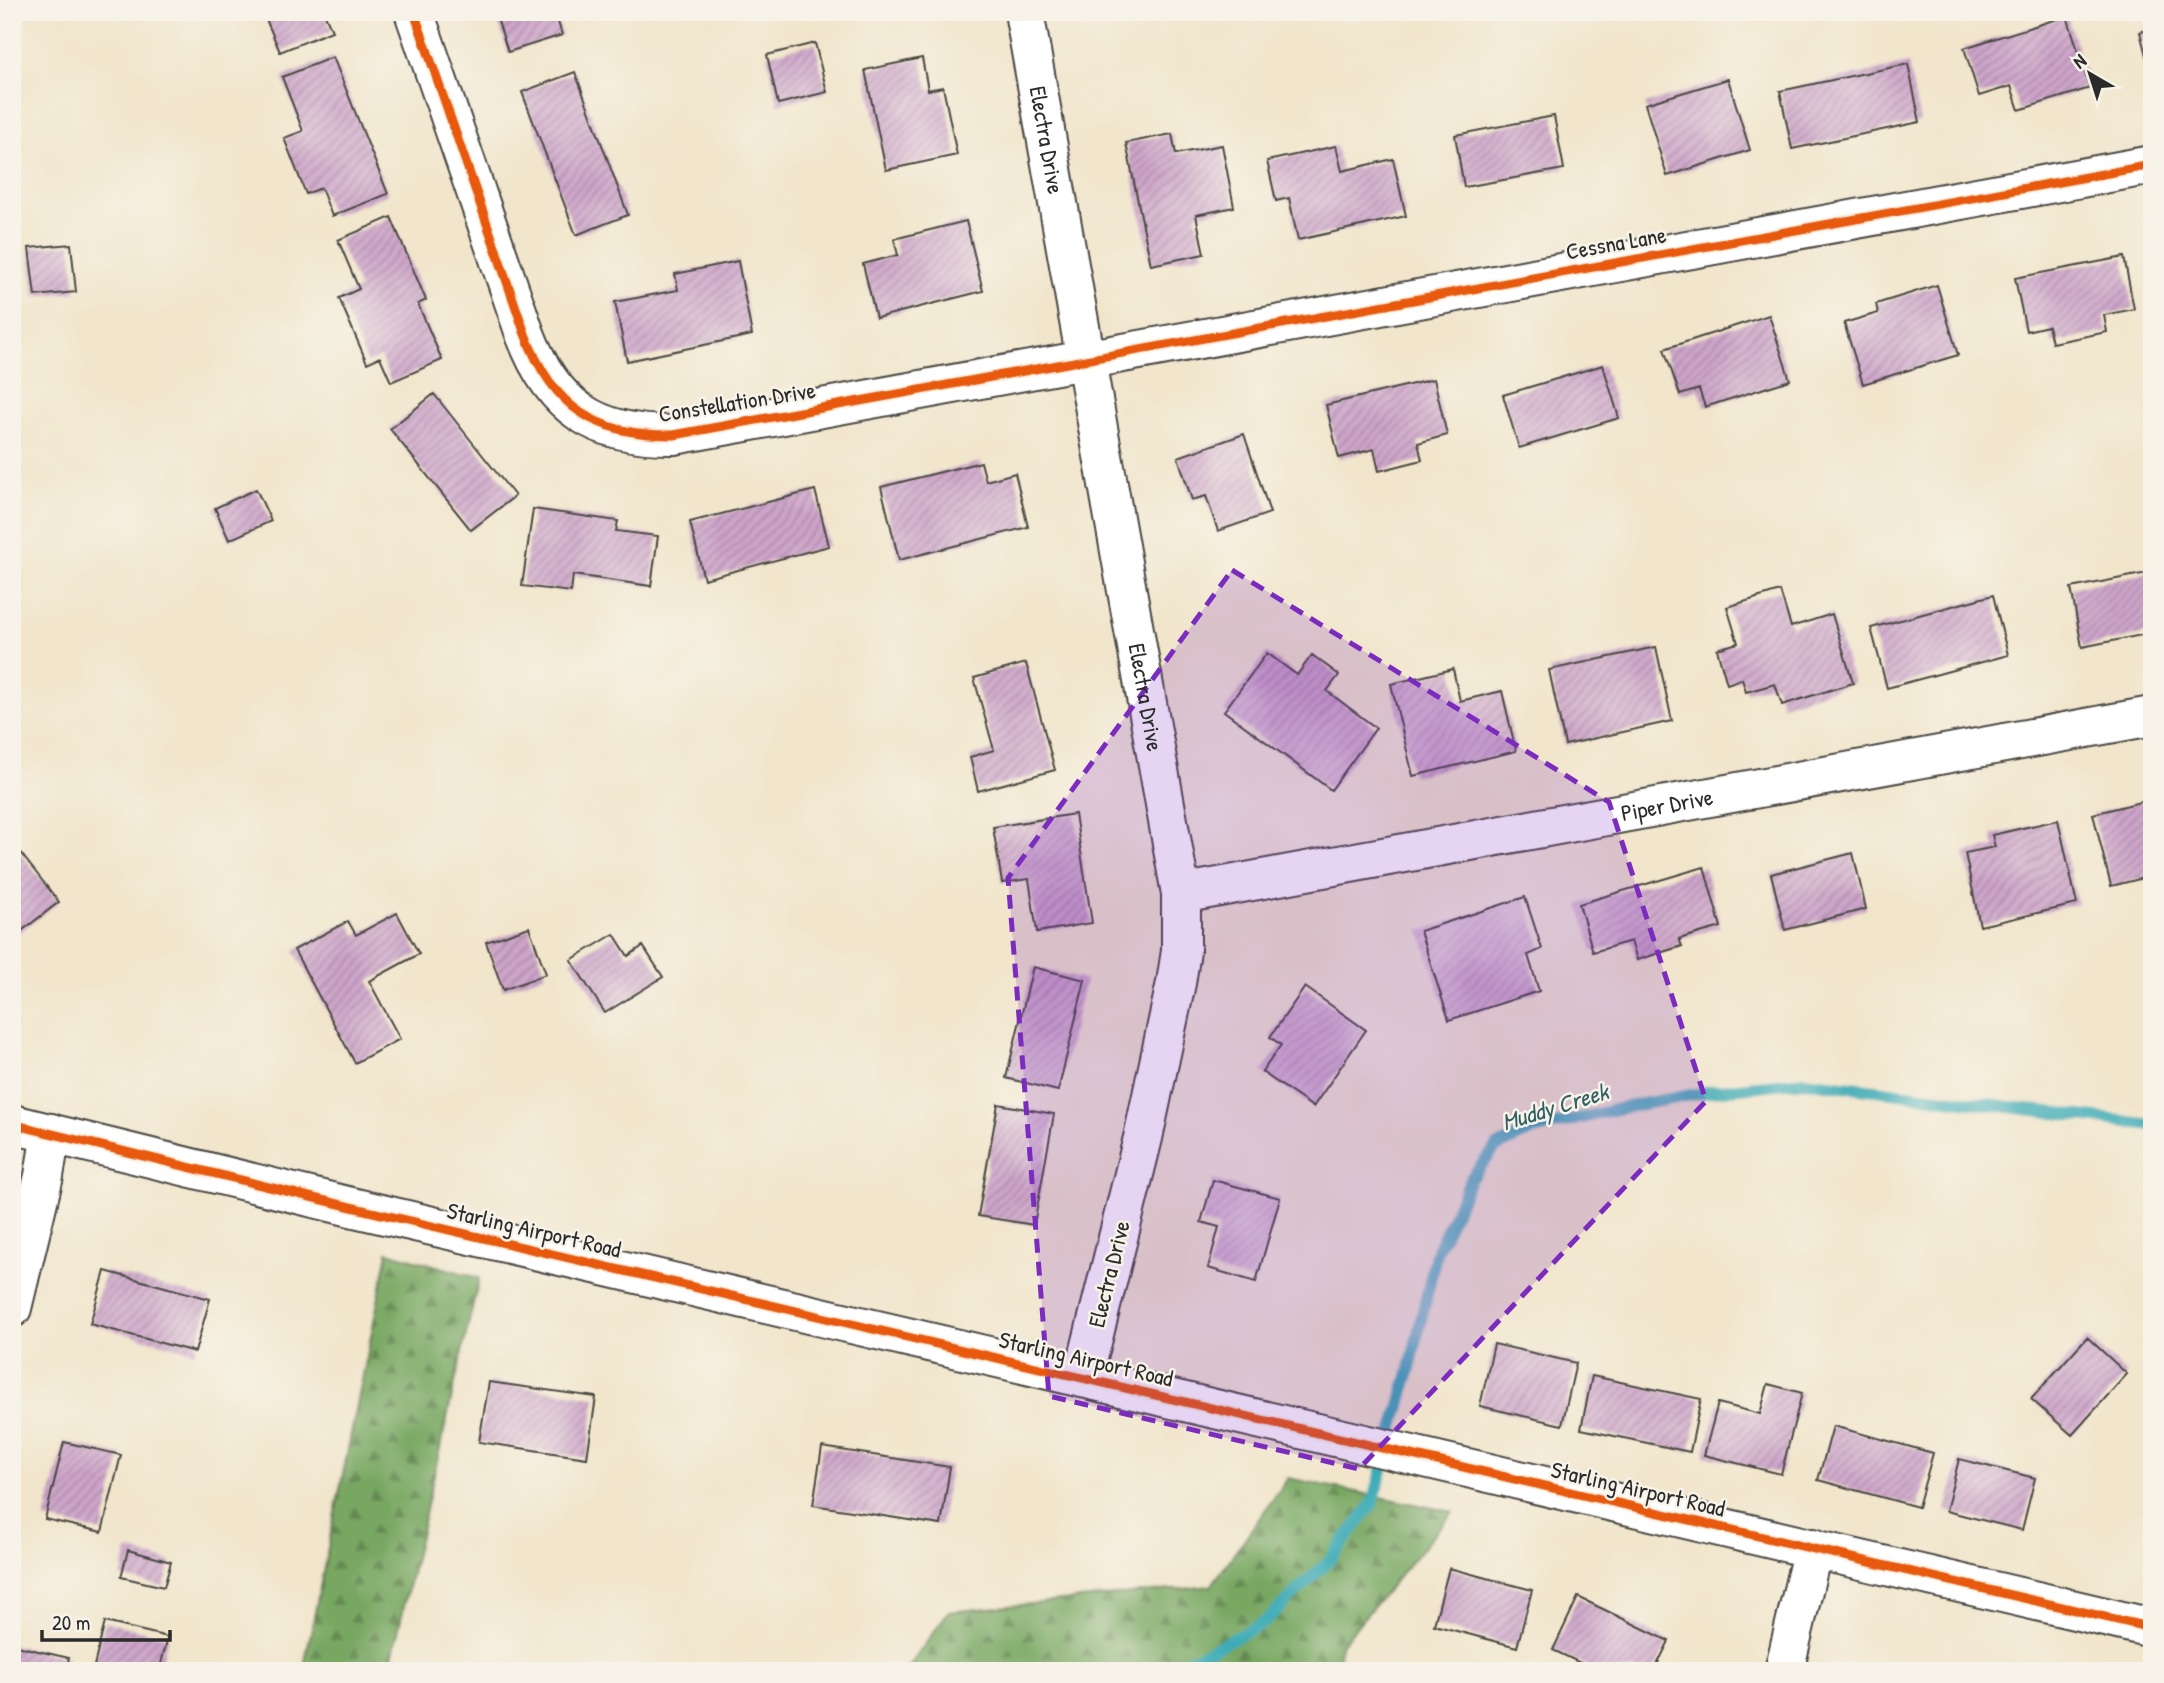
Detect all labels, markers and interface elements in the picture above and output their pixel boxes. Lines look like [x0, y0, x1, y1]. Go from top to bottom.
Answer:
north arrow [2056, 38, 2126, 108]
text: N [2067, 48, 2091, 74]
street label: Electra Drive [1022, 84, 1072, 196]
street label: Cessna Lane [1563, 218, 1668, 267]
street label: Constellation Drive [656, 374, 818, 429]
street label: Electra Drive [1122, 641, 1171, 753]
street label: Piper Drive [1618, 781, 1715, 828]
water label: Muddy Creek [1498, 1074, 1614, 1138]
street label: Starling Airport Road [444, 1194, 624, 1265]
street label: Electra Drive [1080, 1217, 1137, 1330]
street label: Starling Airport Road [996, 1323, 1176, 1394]
street label: Starling Airport Road [1548, 1453, 1728, 1524]
scale bar [42, 1599, 170, 1643]
text: 20 m [52, 1608, 90, 1637]

